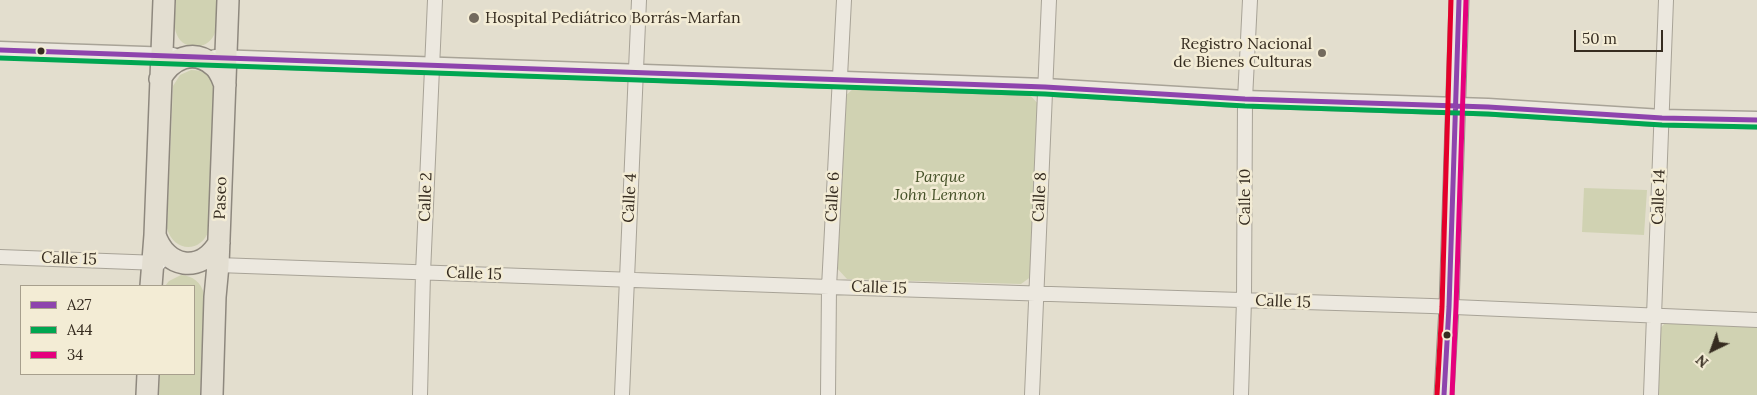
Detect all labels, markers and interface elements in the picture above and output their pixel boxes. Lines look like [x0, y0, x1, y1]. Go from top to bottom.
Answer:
place label: Hospital Pediátrico Borrás-Marfan [485, 8, 741, 28]
marker: Hospital Pediátrico Borrás-Marfan [467, 11, 481, 25]
scale bar [1577, 20, 1666, 52]
text: 50 m [1582, 29, 1617, 48]
place label: Registro Nacional de Bienes Culturas [1173, 34, 1312, 72]
unlabelled marker [36, 46, 46, 56]
marker: Registro Nacional de Bienes Culturas [1316, 47, 1328, 59]
park label: Parque John Lennon [894, 167, 986, 205]
street label: Calle 10 [1235, 169, 1255, 225]
street label: Calle 14 [1648, 169, 1670, 225]
street label: Calle 6 [822, 171, 844, 223]
street label: Calle 2 [416, 172, 436, 222]
street label: Calle 8 [1029, 172, 1051, 222]
street label: Calle 4 [619, 173, 641, 223]
street label: Paseo [211, 176, 231, 220]
street label: Calle 15 [41, 248, 97, 270]
street label: Calle 15 [446, 263, 502, 285]
street label: Calle 15 [851, 277, 907, 299]
legend [20, 285, 195, 375]
street label: Calle 15 [1255, 291, 1311, 313]
text: A27 [67, 295, 91, 314]
text: A44 [67, 320, 93, 339]
north arrow [1687, 325, 1737, 375]
unlabelled marker [1442, 330, 1452, 340]
text: 34 [67, 345, 84, 364]
text: N [1692, 351, 1712, 371]

